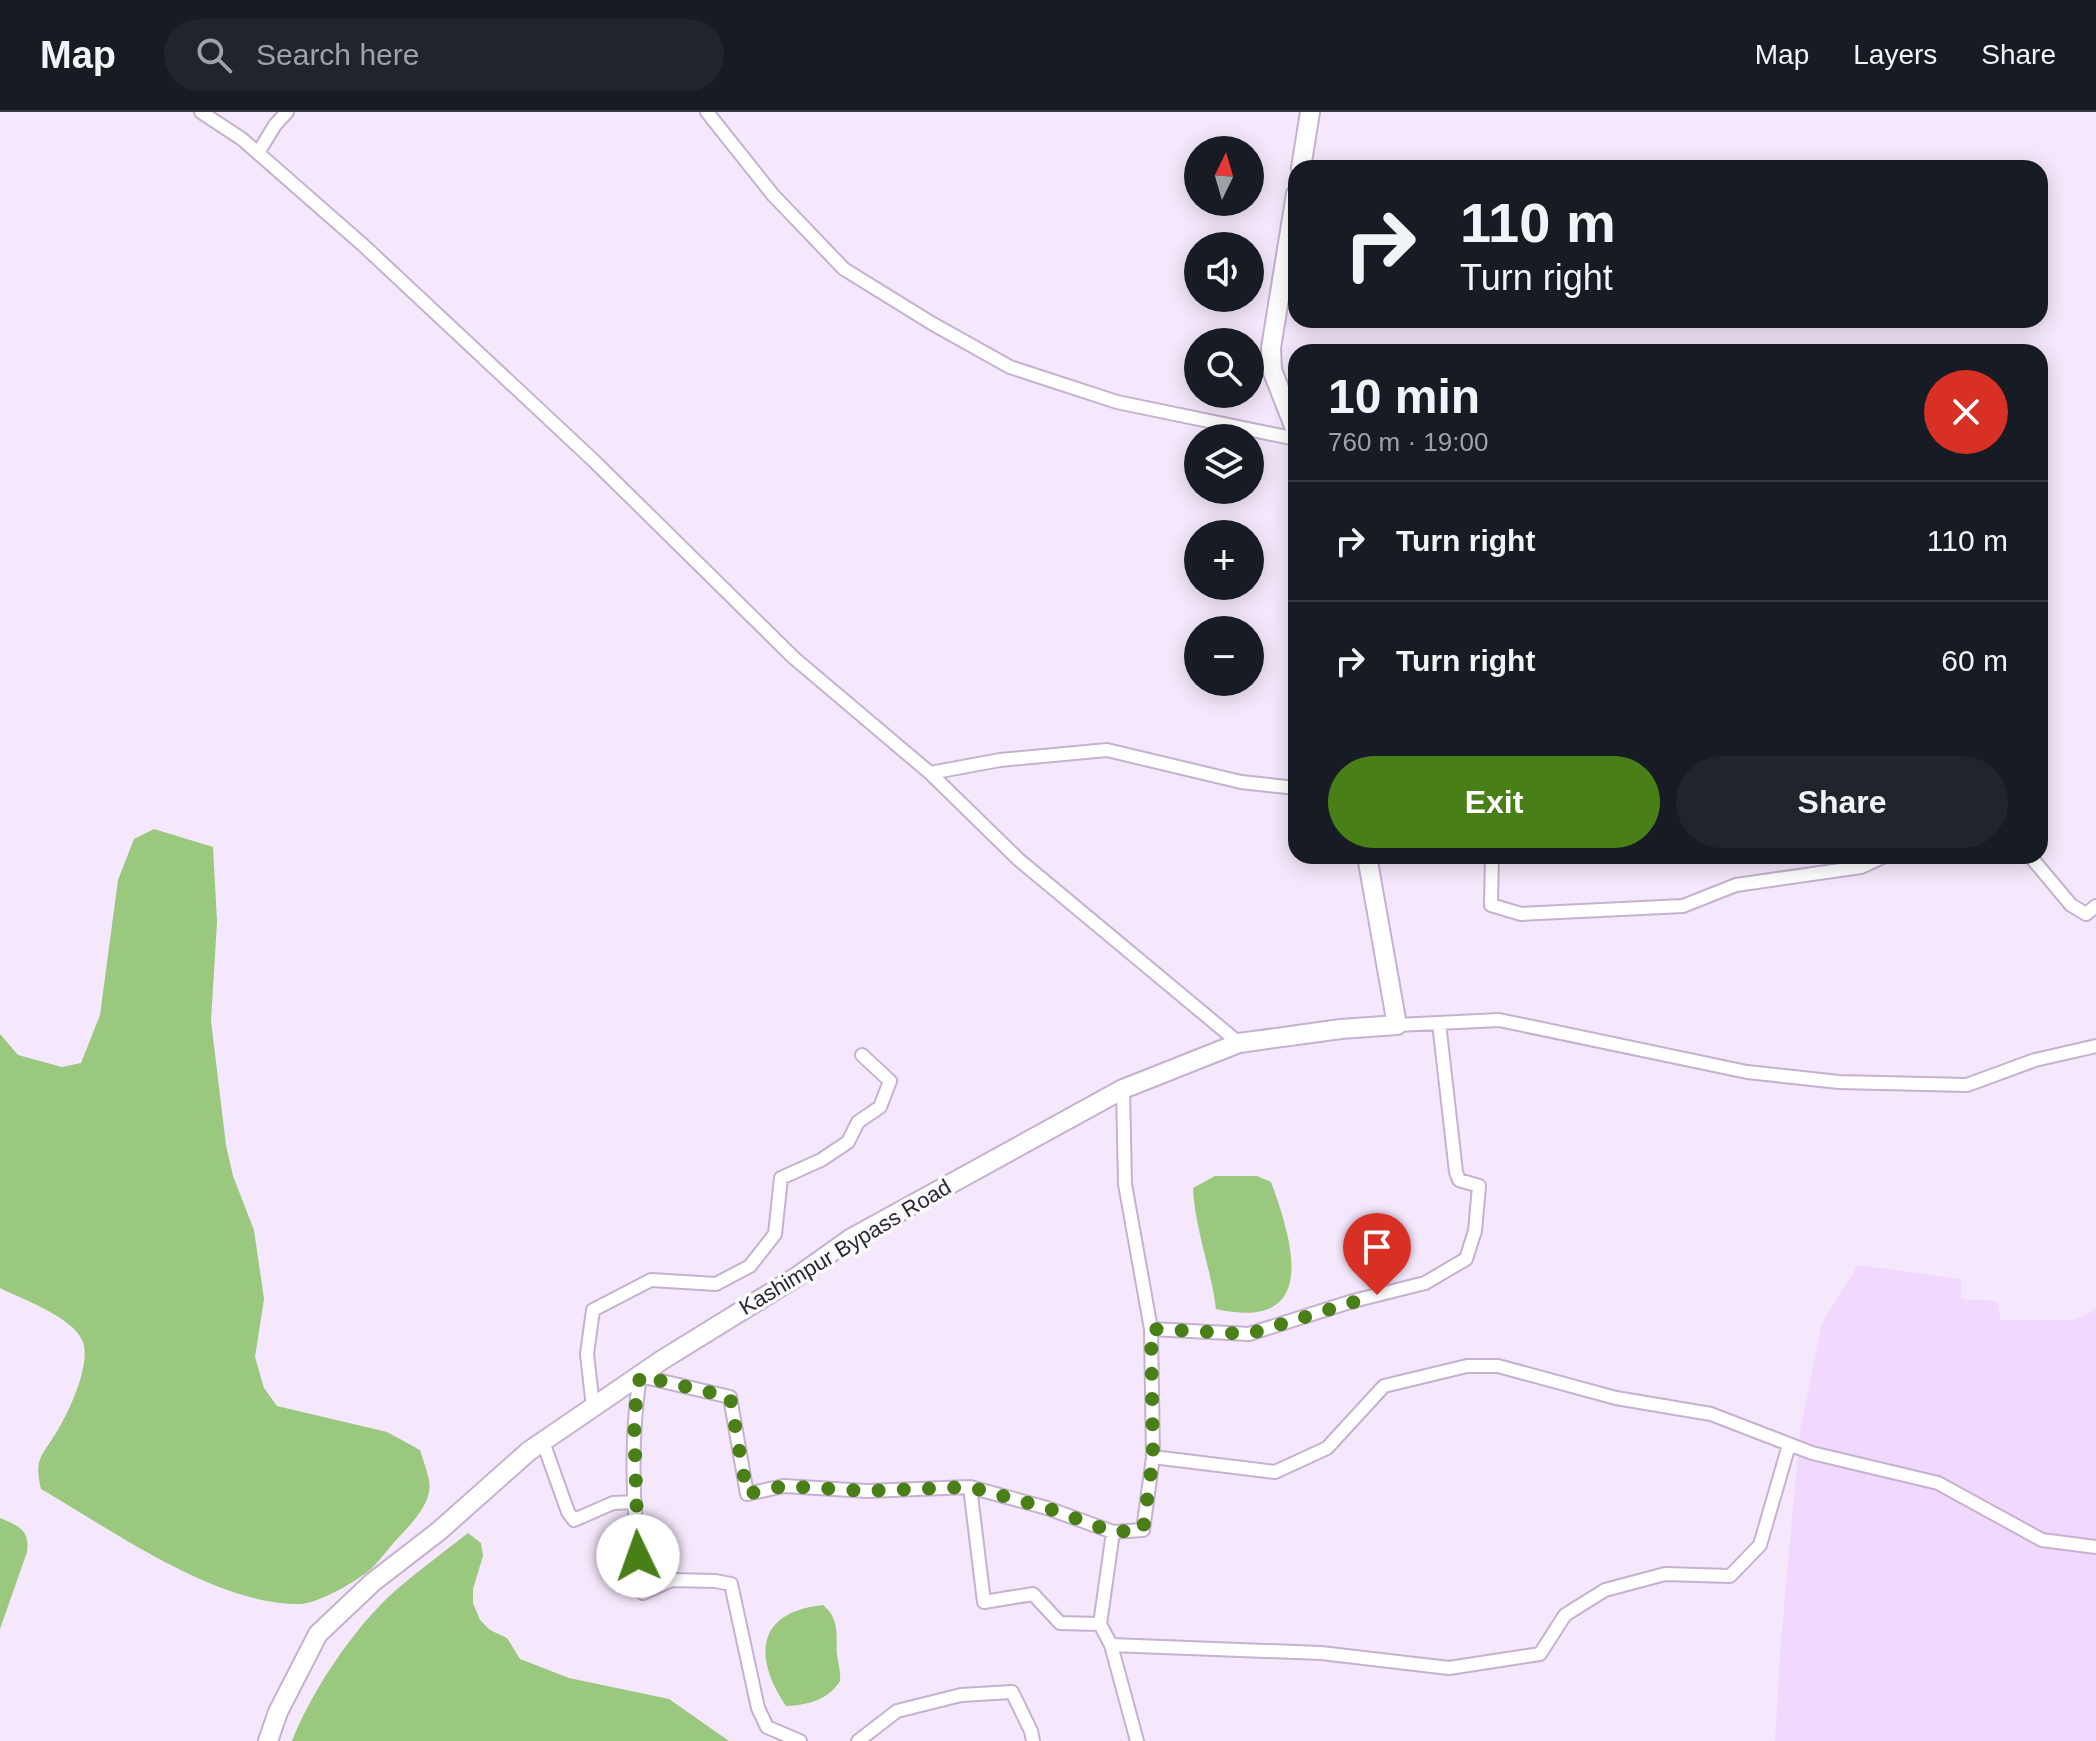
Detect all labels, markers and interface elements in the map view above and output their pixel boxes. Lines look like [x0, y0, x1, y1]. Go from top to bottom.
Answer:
search box [164, 19, 724, 91]
icon: search [192, 33, 236, 77]
text: Map [40, 34, 116, 76]
text: Search here [256, 38, 419, 71]
text: Map [1755, 39, 1809, 70]
text: Layers [1853, 39, 1937, 70]
text: Share [1981, 39, 2056, 70]
north arrow [1184, 136, 1264, 216]
map controls [1184, 136, 1264, 696]
text: 110 m [1460, 191, 1616, 254]
icon: right [1328, 192, 1432, 296]
button: sound [1184, 232, 1264, 312]
text: Turn right [1460, 257, 1613, 298]
button: search [1184, 328, 1264, 408]
text: 10 min [1328, 370, 1480, 423]
button: close [1924, 370, 2008, 454]
button: layers [1184, 424, 1264, 504]
text: 760 m · 19:00 [1328, 427, 1488, 457]
icon: right [1328, 519, 1372, 563]
button: + [1184, 520, 1264, 600]
text: Turn right [1396, 524, 1535, 557]
text: 110 m [1927, 524, 2008, 557]
button: − [1184, 616, 1264, 696]
icon: right [1328, 639, 1372, 683]
text: Turn right [1396, 644, 1535, 677]
text: 60 m [1941, 644, 2008, 677]
button: Exit [1328, 756, 1660, 848]
button: Share [1676, 756, 2008, 848]
street label: Kashimpur Bypass Road [735, 1174, 955, 1320]
pin [1343, 1213, 1411, 1295]
icon: arrive [1355, 1225, 1399, 1269]
position arrow [596, 1514, 680, 1598]

